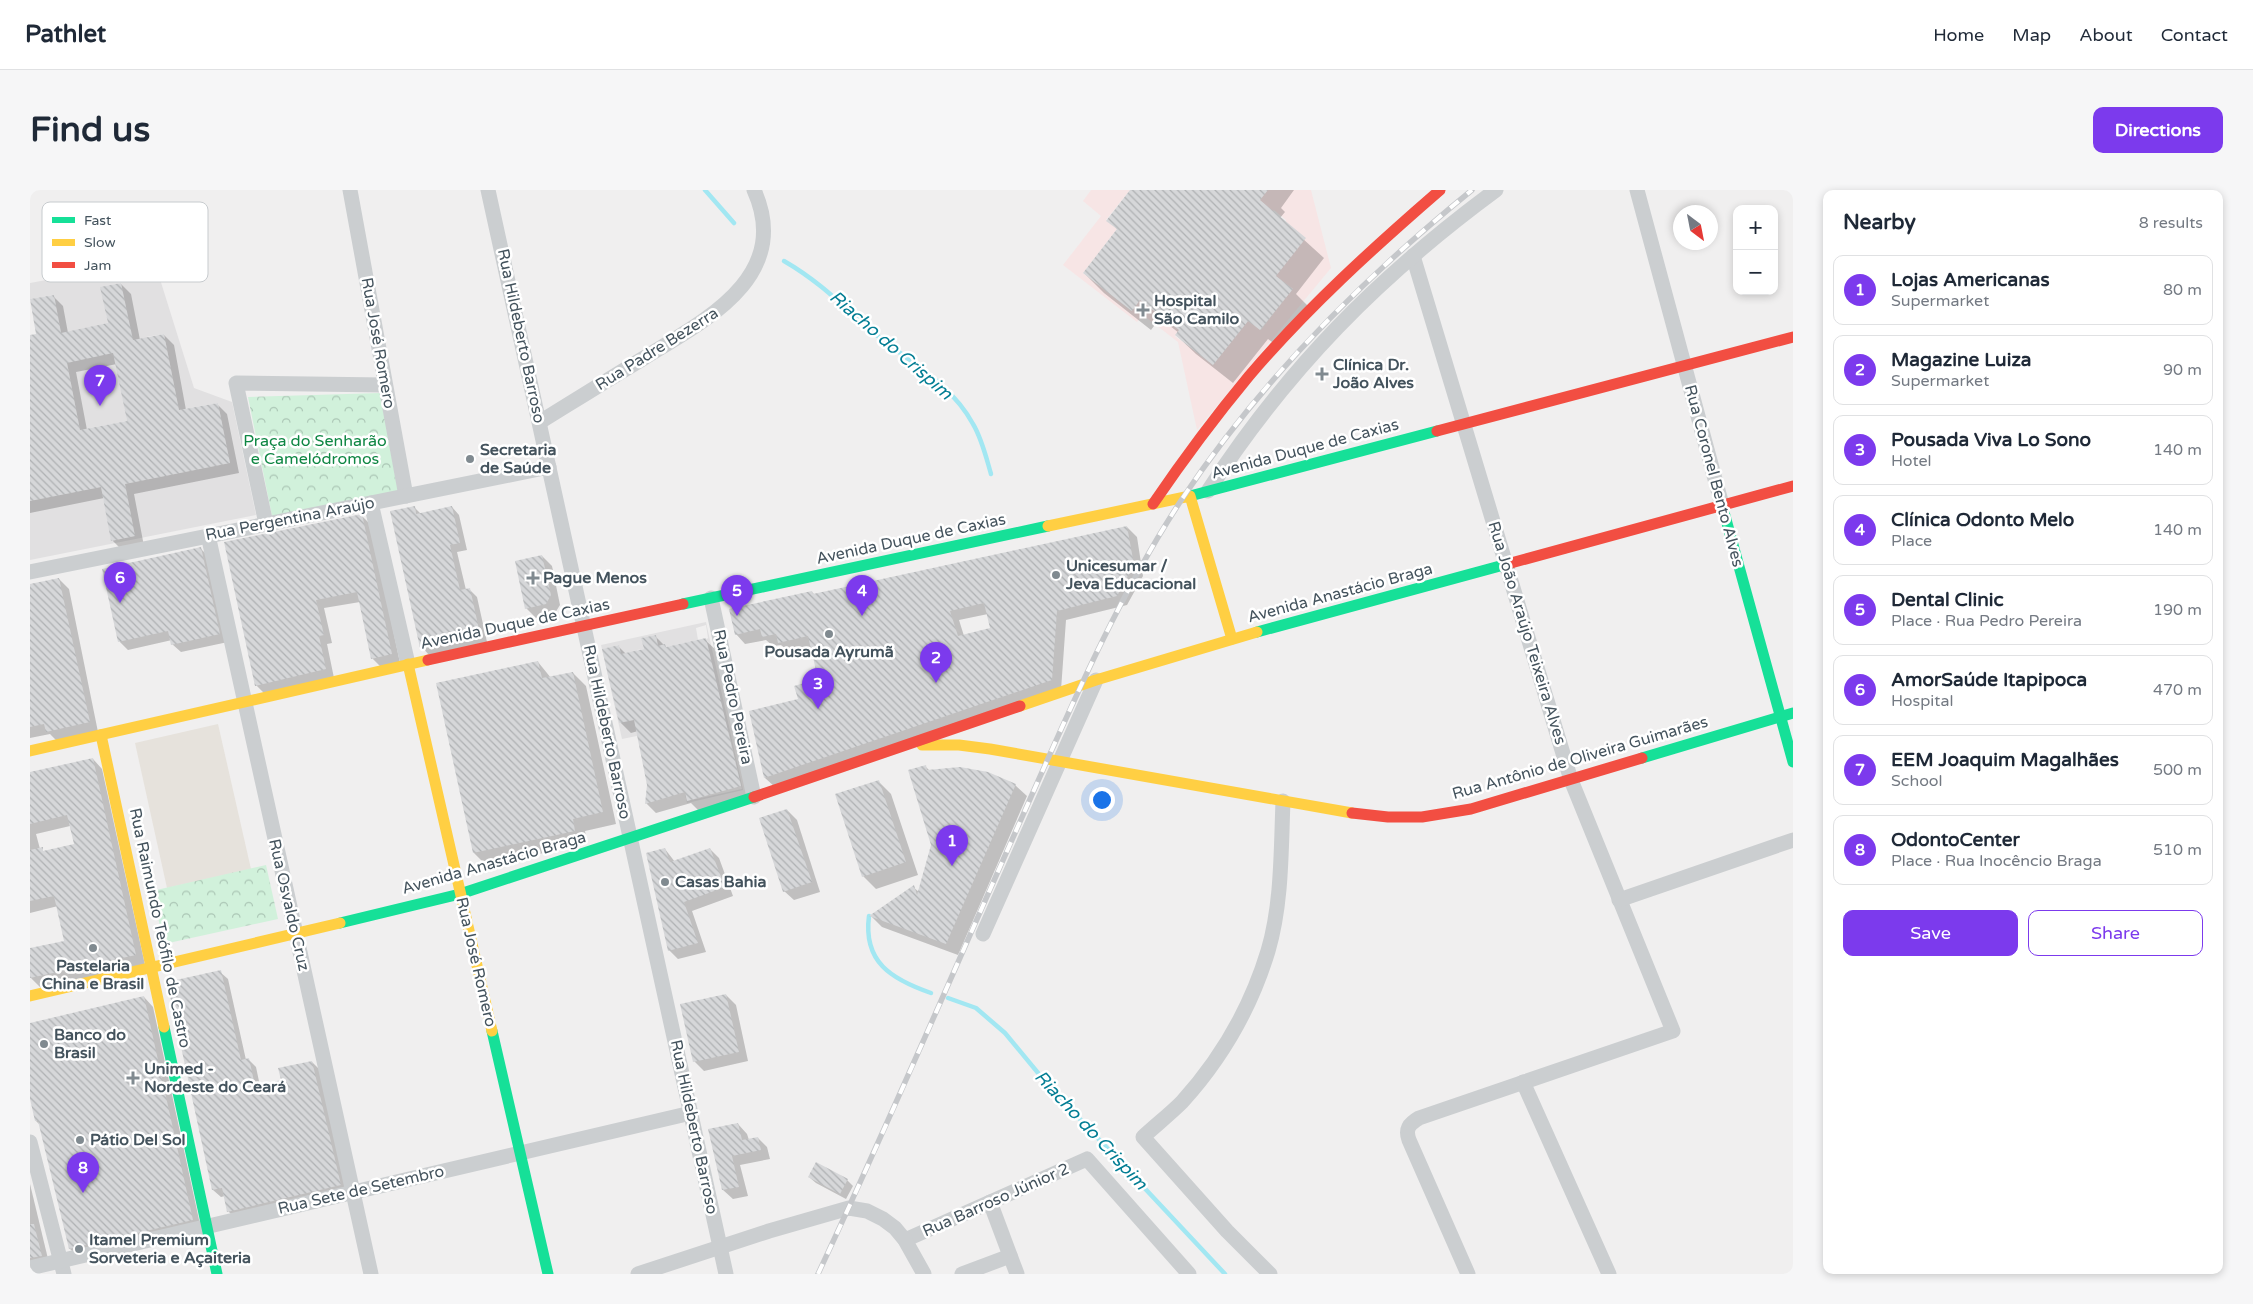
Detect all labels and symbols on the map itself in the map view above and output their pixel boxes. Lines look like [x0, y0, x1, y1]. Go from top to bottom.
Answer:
legend [42, 202, 208, 282]
north arrow [1673, 205, 1718, 250]
text: Fast [84, 212, 112, 229]
text: Slow [84, 234, 116, 251]
street label: Rua Hildeberto Barroso [493, 247, 549, 425]
text: Jam [84, 257, 111, 274]
street label: Rua José Romero [357, 276, 399, 410]
water label: Riacho do Crispim [825, 286, 957, 405]
place label: Hospital São Camilo [1154, 291, 1240, 329]
street label: Rua Padre Bezerra [592, 303, 722, 395]
marker: Hospital São Camilo [1136, 303, 1150, 317]
place label: Clínica Dr. João Alves [1332, 355, 1414, 393]
pin: 7 [84, 365, 116, 406]
marker: Clínica Dr. João Alves [1315, 367, 1329, 381]
street label: Rua Coronel Bento Alves [1680, 383, 1748, 569]
street label: Avenida Duque de Caxias [1209, 414, 1401, 484]
park label: Praça do Senharão e Camelódromos [243, 431, 387, 469]
place label: Secretaria de Saúde [480, 440, 557, 478]
marker: Secretaria de Saúde [464, 453, 476, 465]
street label: Rua Pergentina Araújo [204, 493, 376, 545]
street label: Avenida Duque de Caxias [814, 509, 1008, 569]
street label: Rua João Araújo Teixeira Alves [1483, 519, 1571, 747]
place label: Unicesumar / Jeva Educacional [1065, 556, 1196, 594]
street label: Avenida Anastácio Braga [1245, 559, 1435, 627]
pin: 6 [104, 562, 136, 603]
place label: Pague Menos [543, 568, 647, 588]
marker: Unicesumar / Jeva Educacional [1050, 569, 1062, 581]
marker: Pague Menos [527, 572, 539, 584]
pin: 5 [721, 575, 753, 616]
pin: 4 [846, 575, 878, 616]
street label: Avenida Duque de Caxias [418, 594, 612, 654]
street label: Rua Pedro Pereira [709, 628, 757, 766]
marker: Pousada Ayrumã [823, 628, 835, 640]
place label: Pousada Ayrumã [764, 642, 894, 662]
pin: 2 [920, 642, 952, 683]
street label: Rua Hildeberto Barroso [579, 643, 635, 821]
pin: 3 [802, 668, 834, 709]
street label: Rua Antônio de Oliveira Guimarães [1450, 712, 1710, 804]
your location [1089, 787, 1115, 813]
street label: Rua Raimundo Teófilo de Castro [125, 806, 195, 1050]
pin: 1 [936, 825, 968, 866]
street label: Avenida Anastácio Braga [400, 827, 588, 899]
street label: Rua Osvaldo Cruz [264, 837, 314, 973]
place label: Casas Bahia [675, 872, 766, 892]
marker: Casas Bahia [659, 876, 671, 888]
street label: Rua José Romero [451, 895, 501, 1029]
marker: Pastelaria China e Brasil [87, 942, 99, 954]
place label: Pastelaria China e Brasil [42, 956, 144, 994]
place label: Banco do Brasil [54, 1025, 126, 1063]
marker: Banco do Brasil [38, 1038, 50, 1050]
street label: Rua Hildeberto Barroso [666, 1038, 722, 1216]
place label: Unimed - Nordeste do Ceará [144, 1059, 286, 1097]
water label: Riacho do Crispim [1030, 1066, 1152, 1195]
marker: Unimed - Nordeste do Ceará [126, 1071, 140, 1085]
place label: Pátio Del Sol [90, 1130, 186, 1150]
marker: Pátio Del Sol [74, 1134, 86, 1146]
pin: 8 [67, 1152, 99, 1193]
street label: Rua Barroso Júnior 2 [919, 1159, 1073, 1241]
street label: Rua Sete de Setembro [276, 1161, 446, 1219]
place label: Itamel Premium Sorveteria e Açaiteria [89, 1230, 251, 1268]
marker: Itamel Premium Sorveteria e Açaiteria [73, 1243, 85, 1255]

